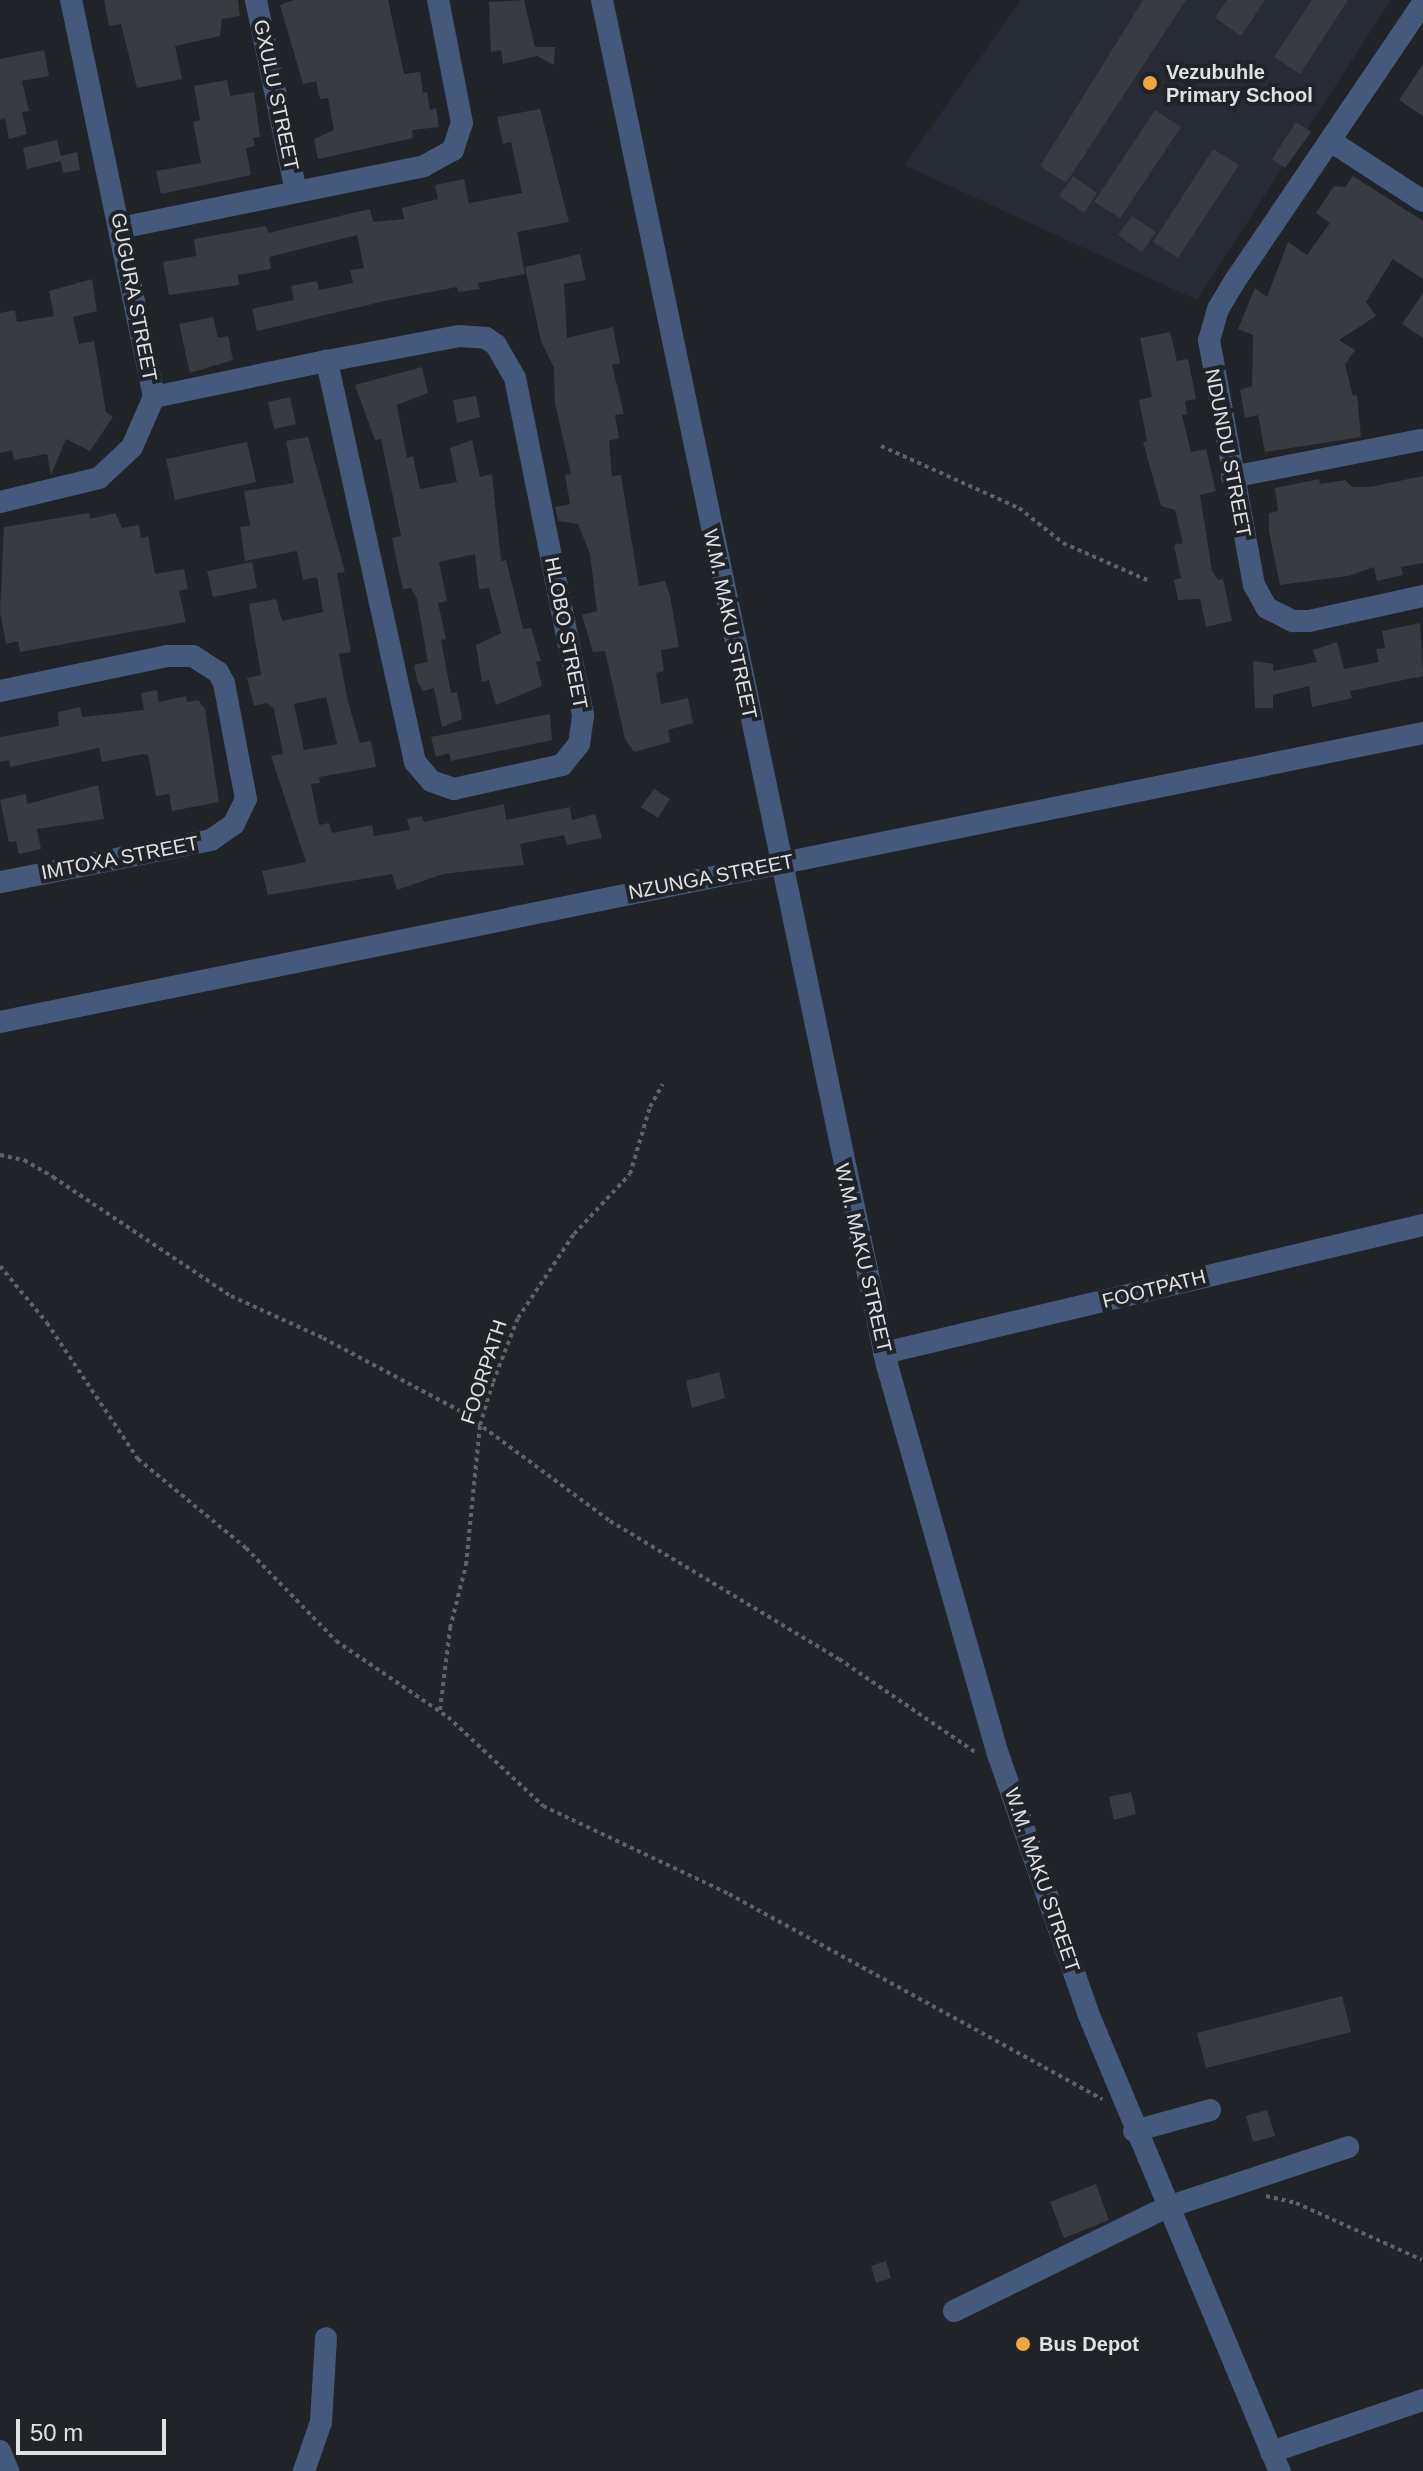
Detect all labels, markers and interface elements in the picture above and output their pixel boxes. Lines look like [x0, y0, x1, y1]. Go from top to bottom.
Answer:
street label: GXULU STREET [248, 18, 304, 172]
place label: Vezubuhle Primary School [1166, 60, 1313, 107]
marker: Vezubuhle Primary School [1141, 74, 1159, 92]
street label: GUGURA STREET [106, 210, 162, 384]
street label: NDUNDU STREET [1200, 367, 1256, 539]
street label: W.M. MAKU STREET [698, 527, 762, 721]
street label: HLOBO STREET [539, 555, 593, 711]
street label: IMTOXA STREET [39, 831, 201, 885]
street label: NZUNGA STREET [626, 849, 796, 905]
street label: W.M. MAKU STREET [830, 1161, 896, 1355]
street label: FOOTPATH [1100, 1265, 1208, 1313]
street label: FOORPATH [456, 1317, 512, 1427]
street label: W.M. MAKU STREET [999, 1785, 1085, 1975]
place label: Bus Depot [1039, 2332, 1139, 2356]
marker: Bus Depot [1014, 2335, 1032, 2353]
scale bar [20, 2403, 170, 2453]
text: 50 m [30, 2419, 83, 2446]

